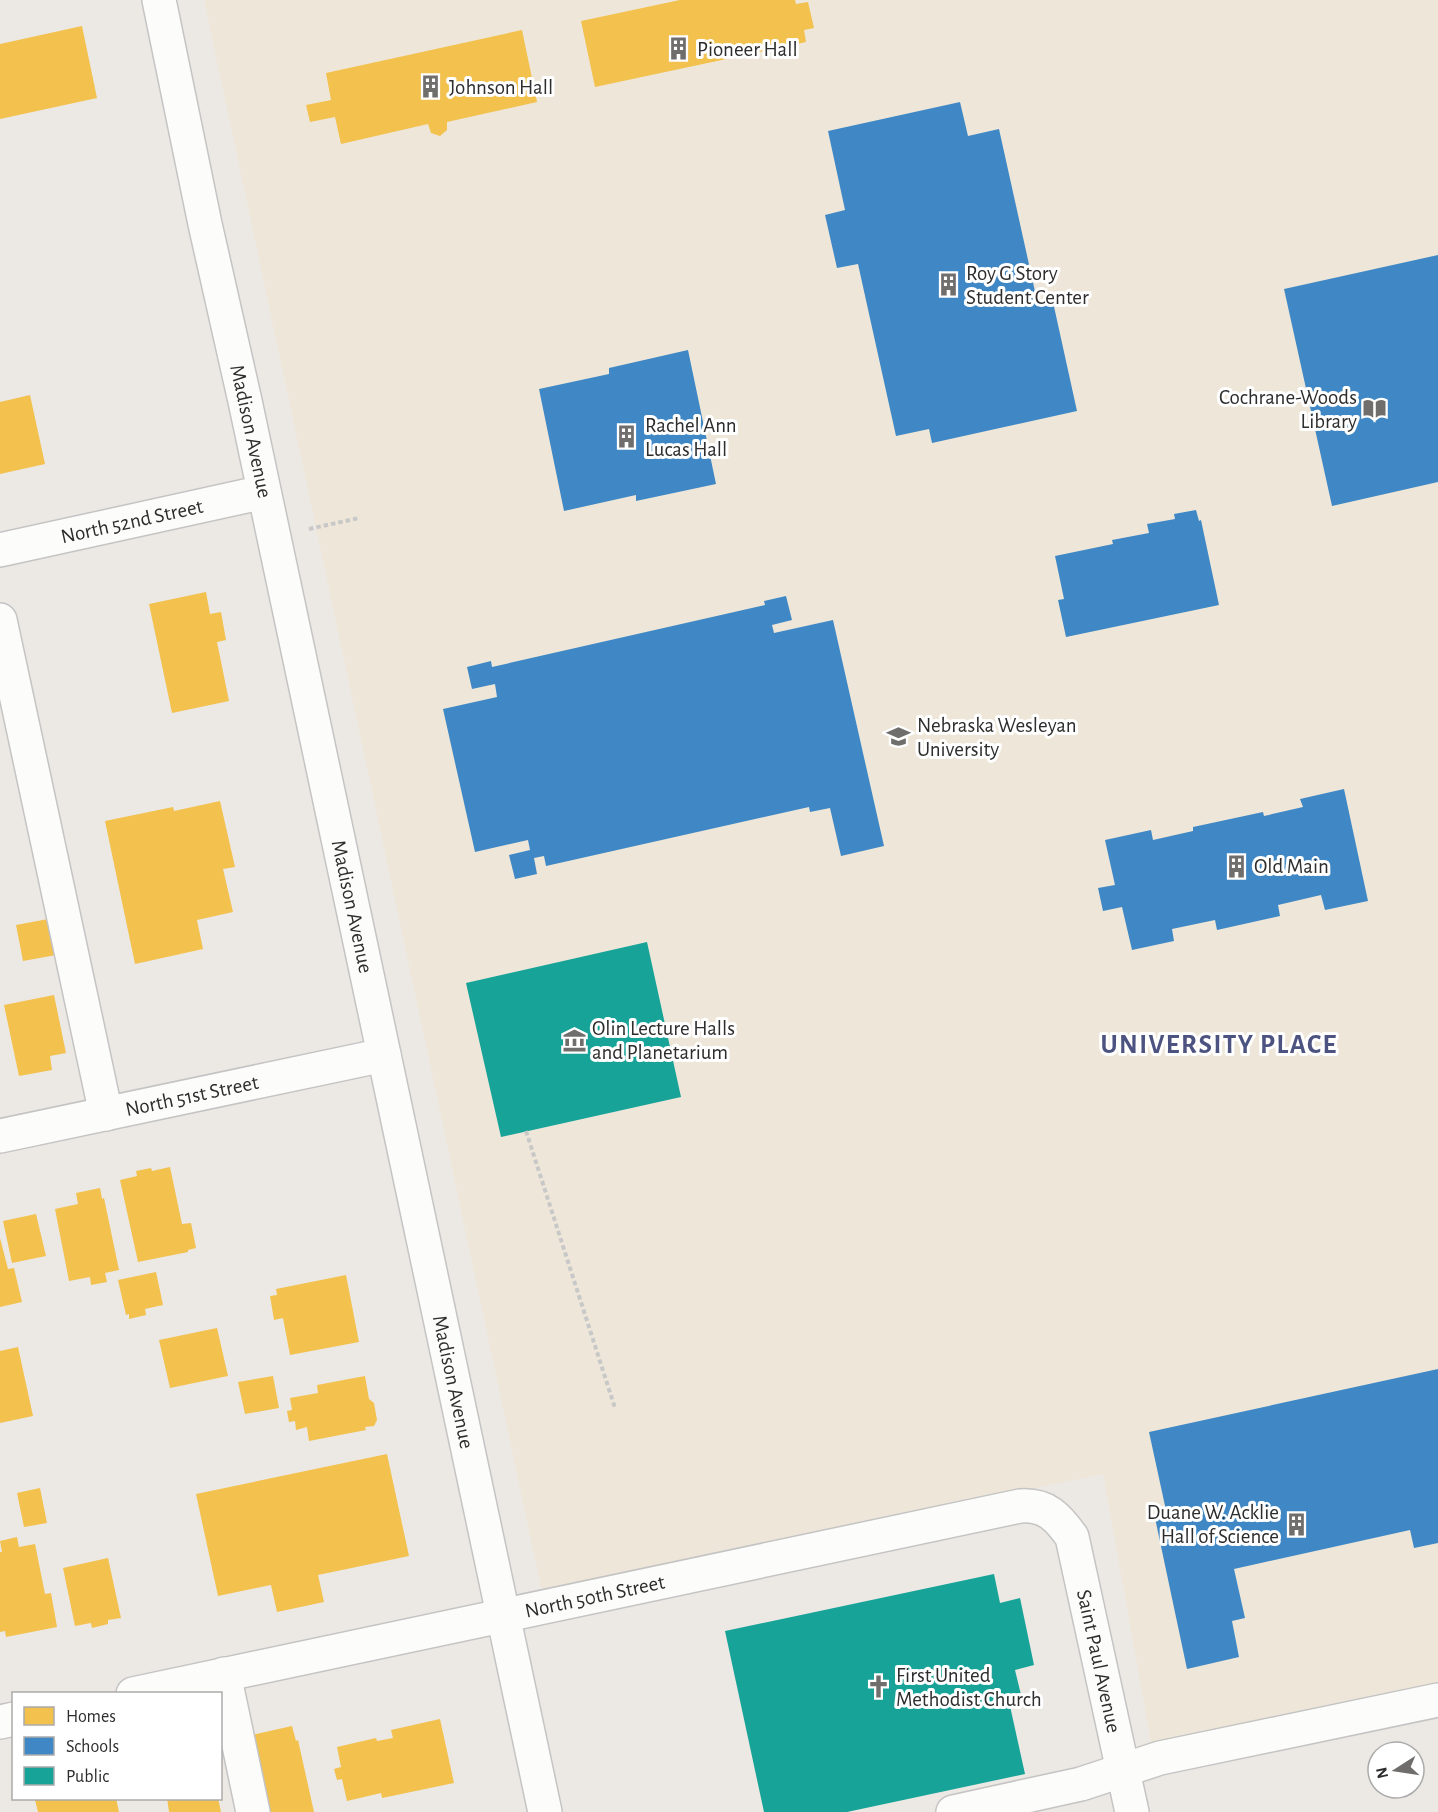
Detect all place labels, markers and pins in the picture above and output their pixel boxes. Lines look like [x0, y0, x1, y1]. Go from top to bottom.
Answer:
building icon: Pioneer Hall [666, 36, 692, 62]
place label: Pioneer Hall [697, 39, 798, 60]
building icon: Johnson Hall [418, 74, 444, 100]
place label: Johnson Hall [449, 77, 553, 98]
place label: Roy G Story Student Center [966, 263, 1089, 308]
building icon: Roy G Story Student Center [935, 272, 961, 298]
place label: Cochrane-Woods Library [1219, 387, 1357, 432]
library icon: Cochrane-Woods Library [1362, 396, 1388, 422]
place label: Rachel Ann Lucas Hall [645, 415, 737, 460]
building icon: Rachel Ann Lucas Hall [614, 424, 640, 450]
place label: Nebraska Wesleyan University [917, 715, 1077, 760]
school or university icon: Nebraska Wesleyan University [886, 724, 912, 750]
building icon: Old Main [1223, 853, 1249, 879]
place label: Old Main [1254, 856, 1329, 877]
place label: Olin Lecture Halls and Planetarium [592, 1018, 735, 1063]
museum icon: Olin Lecture Halls and Planetarium [561, 1027, 587, 1053]
place label: Duane W. Acklie Hall of Science [1147, 1502, 1279, 1547]
building icon: Duane W. Acklie Hall of Science [1284, 1511, 1310, 1537]
place label: First United Methodist Church [896, 1665, 1042, 1710]
church icon: First United Methodist Church [865, 1674, 891, 1700]

